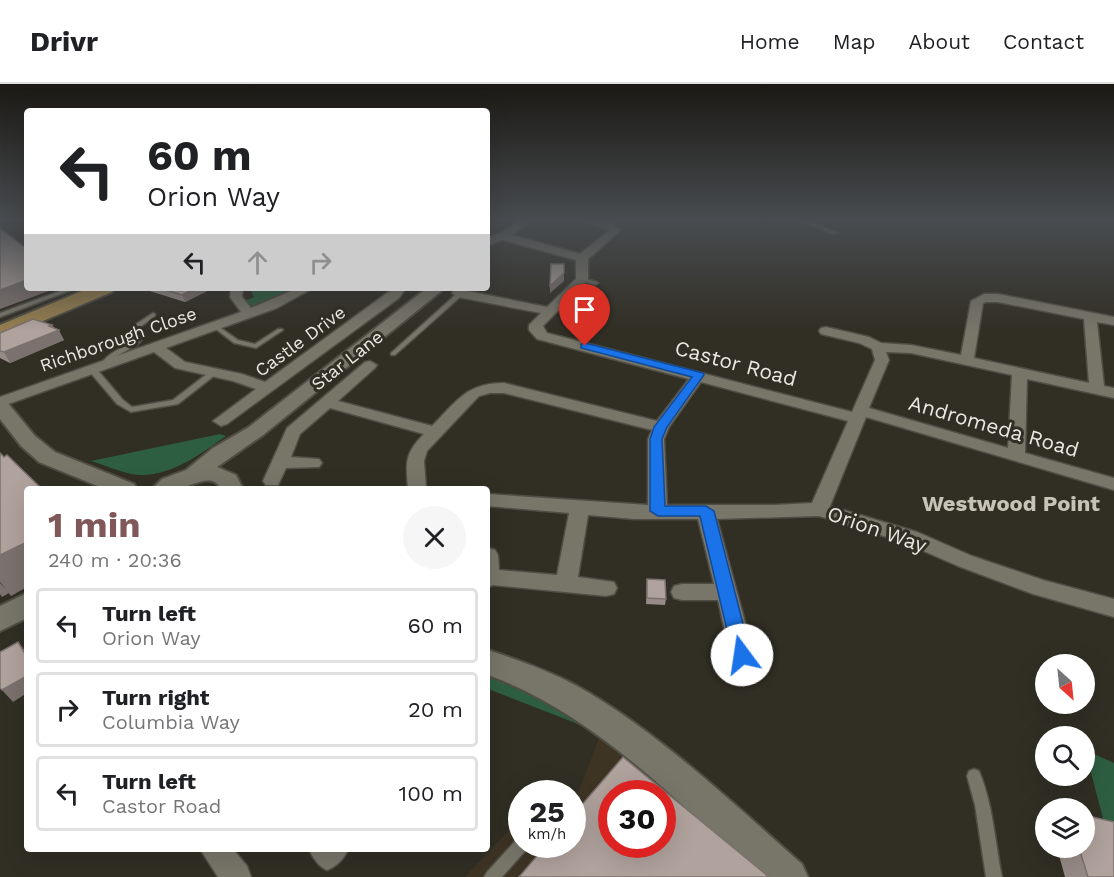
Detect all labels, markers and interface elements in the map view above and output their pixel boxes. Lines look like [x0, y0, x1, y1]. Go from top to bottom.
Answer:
text: Drivr [30, 25, 98, 58]
text: Home [740, 29, 800, 54]
text: Map [833, 29, 876, 54]
text: About [909, 29, 970, 54]
text: Contact [1003, 29, 1084, 54]
text: 60 m [147, 131, 251, 180]
icon: left [48, 132, 126, 210]
text: Orion Way [147, 181, 280, 213]
icon: left [178, 246, 211, 279]
icon: ahead [241, 246, 274, 279]
icon: right [304, 246, 337, 279]
pin [559, 284, 610, 346]
icon: arrive [568, 293, 601, 326]
street label: Castle Drive [251, 301, 349, 381]
street label: Richborough Close [37, 302, 199, 376]
street label: Star Lane [307, 326, 387, 394]
street label: Castor Road [672, 335, 800, 391]
street label: Andromeda Road [906, 390, 1082, 462]
district label: Westwood Point [922, 491, 1100, 516]
street label: Orion Way [824, 500, 930, 558]
text: 1 min [48, 504, 140, 546]
button: close [403, 506, 466, 569]
text: 240 m · 20:36 [48, 548, 182, 572]
text: Turn left [102, 601, 196, 626]
icon: left [51, 609, 84, 642]
text: 60 m [407, 613, 463, 638]
position arrow [710, 623, 774, 687]
text: Orion Way [102, 626, 201, 650]
north arrow [1035, 654, 1095, 714]
map controls [1035, 654, 1095, 858]
text: Turn right [102, 685, 209, 710]
icon: right [51, 693, 84, 726]
text: 20 m [408, 697, 463, 722]
text: Columbia Way [102, 710, 240, 734]
button: search [1035, 726, 1095, 786]
text: Turn left [102, 769, 196, 794]
icon: left [51, 777, 84, 810]
speed limit sign: 30 [598, 780, 676, 858]
text: 100 m [399, 781, 463, 806]
text: Castor Road [102, 794, 221, 818]
text: 25 [529, 794, 565, 829]
button: layers [1035, 798, 1095, 858]
text: km/h [528, 825, 566, 843]

